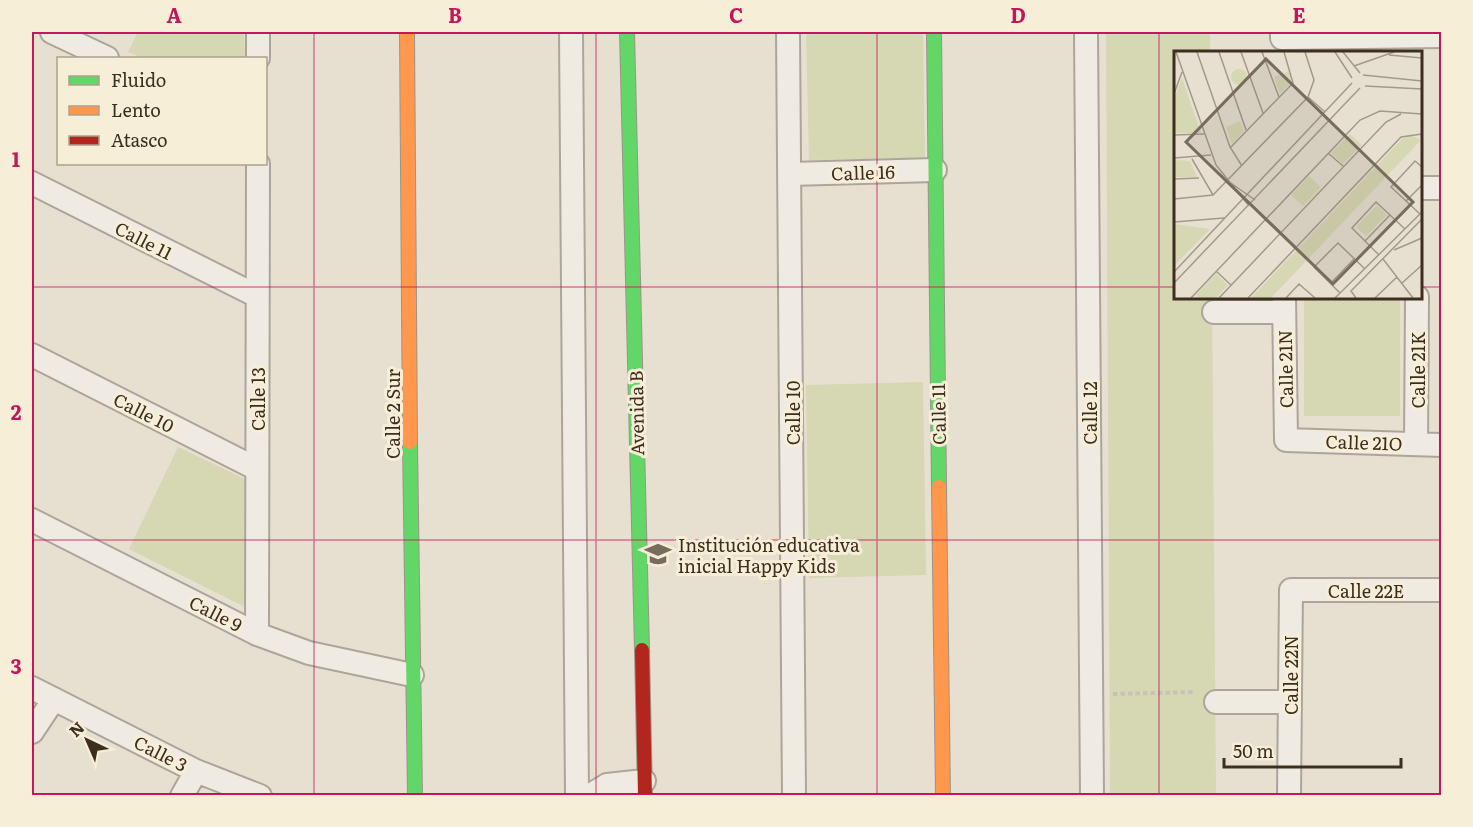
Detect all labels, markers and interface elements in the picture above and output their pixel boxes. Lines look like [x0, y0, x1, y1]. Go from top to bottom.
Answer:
text: A [166, 0, 182, 29]
text: B [448, 0, 462, 29]
text: C [729, 0, 743, 29]
text: D [1010, 0, 1026, 29]
text: E [1292, 0, 1306, 29]
inset map [1174, 51, 1422, 298]
legend [57, 57, 267, 165]
text: Fluido [111, 66, 166, 93]
text: Lento [111, 96, 161, 123]
text: Atasco [111, 126, 168, 153]
text: 1 [12, 143, 20, 173]
street label: Calle 16 [831, 157, 896, 187]
street label: Calle 11 [110, 214, 178, 266]
street label: Calle 21N [1271, 330, 1299, 408]
street label: Calle 21K [1404, 331, 1431, 408]
street label: Calle 13 [244, 367, 271, 431]
street label: Calle 2 Sur [379, 368, 406, 459]
street label: Avenida B [622, 370, 650, 456]
street label: Calle 10 [779, 381, 806, 445]
street label: Calle 12 [1076, 381, 1103, 445]
street label: Calle 11 [924, 383, 952, 445]
street label: Calle 10 [109, 385, 179, 439]
text: 2 [11, 396, 22, 426]
street label: Calle 21O [1325, 427, 1403, 457]
place label: Institución educativa inicial Happy Kids [678, 531, 860, 579]
school or university icon: Institución educativa inicial Happy Kids [643, 539, 673, 569]
street label: Calle 22E [1328, 577, 1404, 604]
street label: Calle 9 [185, 588, 247, 638]
street label: Calle 22N [1277, 635, 1304, 715]
text: 3 [10, 650, 22, 680]
north arrow [57, 710, 117, 770]
text: N [63, 715, 89, 742]
street label: Calle 3 [130, 728, 192, 778]
scale bar [1224, 731, 1401, 769]
text: 50 m [1233, 737, 1274, 764]

